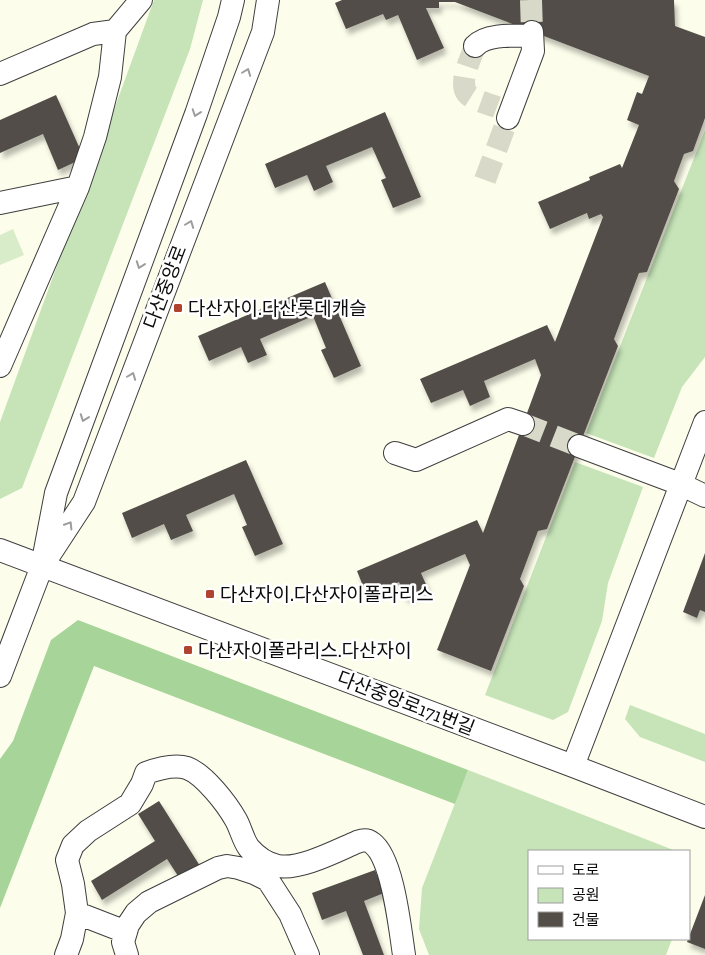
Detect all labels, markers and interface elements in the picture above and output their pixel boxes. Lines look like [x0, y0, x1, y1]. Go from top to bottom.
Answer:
one-way arrow [241, 68, 252, 77]
one-way arrow [192, 108, 202, 117]
one-way arrow [183, 220, 194, 229]
street label: 다산중앙로 [139, 242, 191, 332]
one-way arrow [136, 261, 146, 269]
place label: 다산자이.다산롯데캐슬 [188, 297, 367, 320]
marker: 다산자이.다산롯데캐슬 [172, 302, 184, 314]
one-way arrow [125, 372, 136, 381]
one-way arrow [80, 413, 90, 422]
one-way arrow [62, 522, 72, 531]
place label: 다산자이.다산자이폴라리스 [220, 583, 434, 606]
marker: 다산자이.다산자이폴라리스 [204, 588, 216, 600]
place label: 다산자이폴라리스.다산자이 [198, 639, 412, 662]
marker: 다산자이폴라리스.다산자이 [182, 644, 194, 656]
street label: 다산중앙로171번길 [334, 666, 478, 740]
legend [528, 850, 690, 940]
text: 도로 [572, 861, 600, 879]
text: 공원 [572, 886, 600, 904]
text: 건물 [572, 911, 600, 929]

